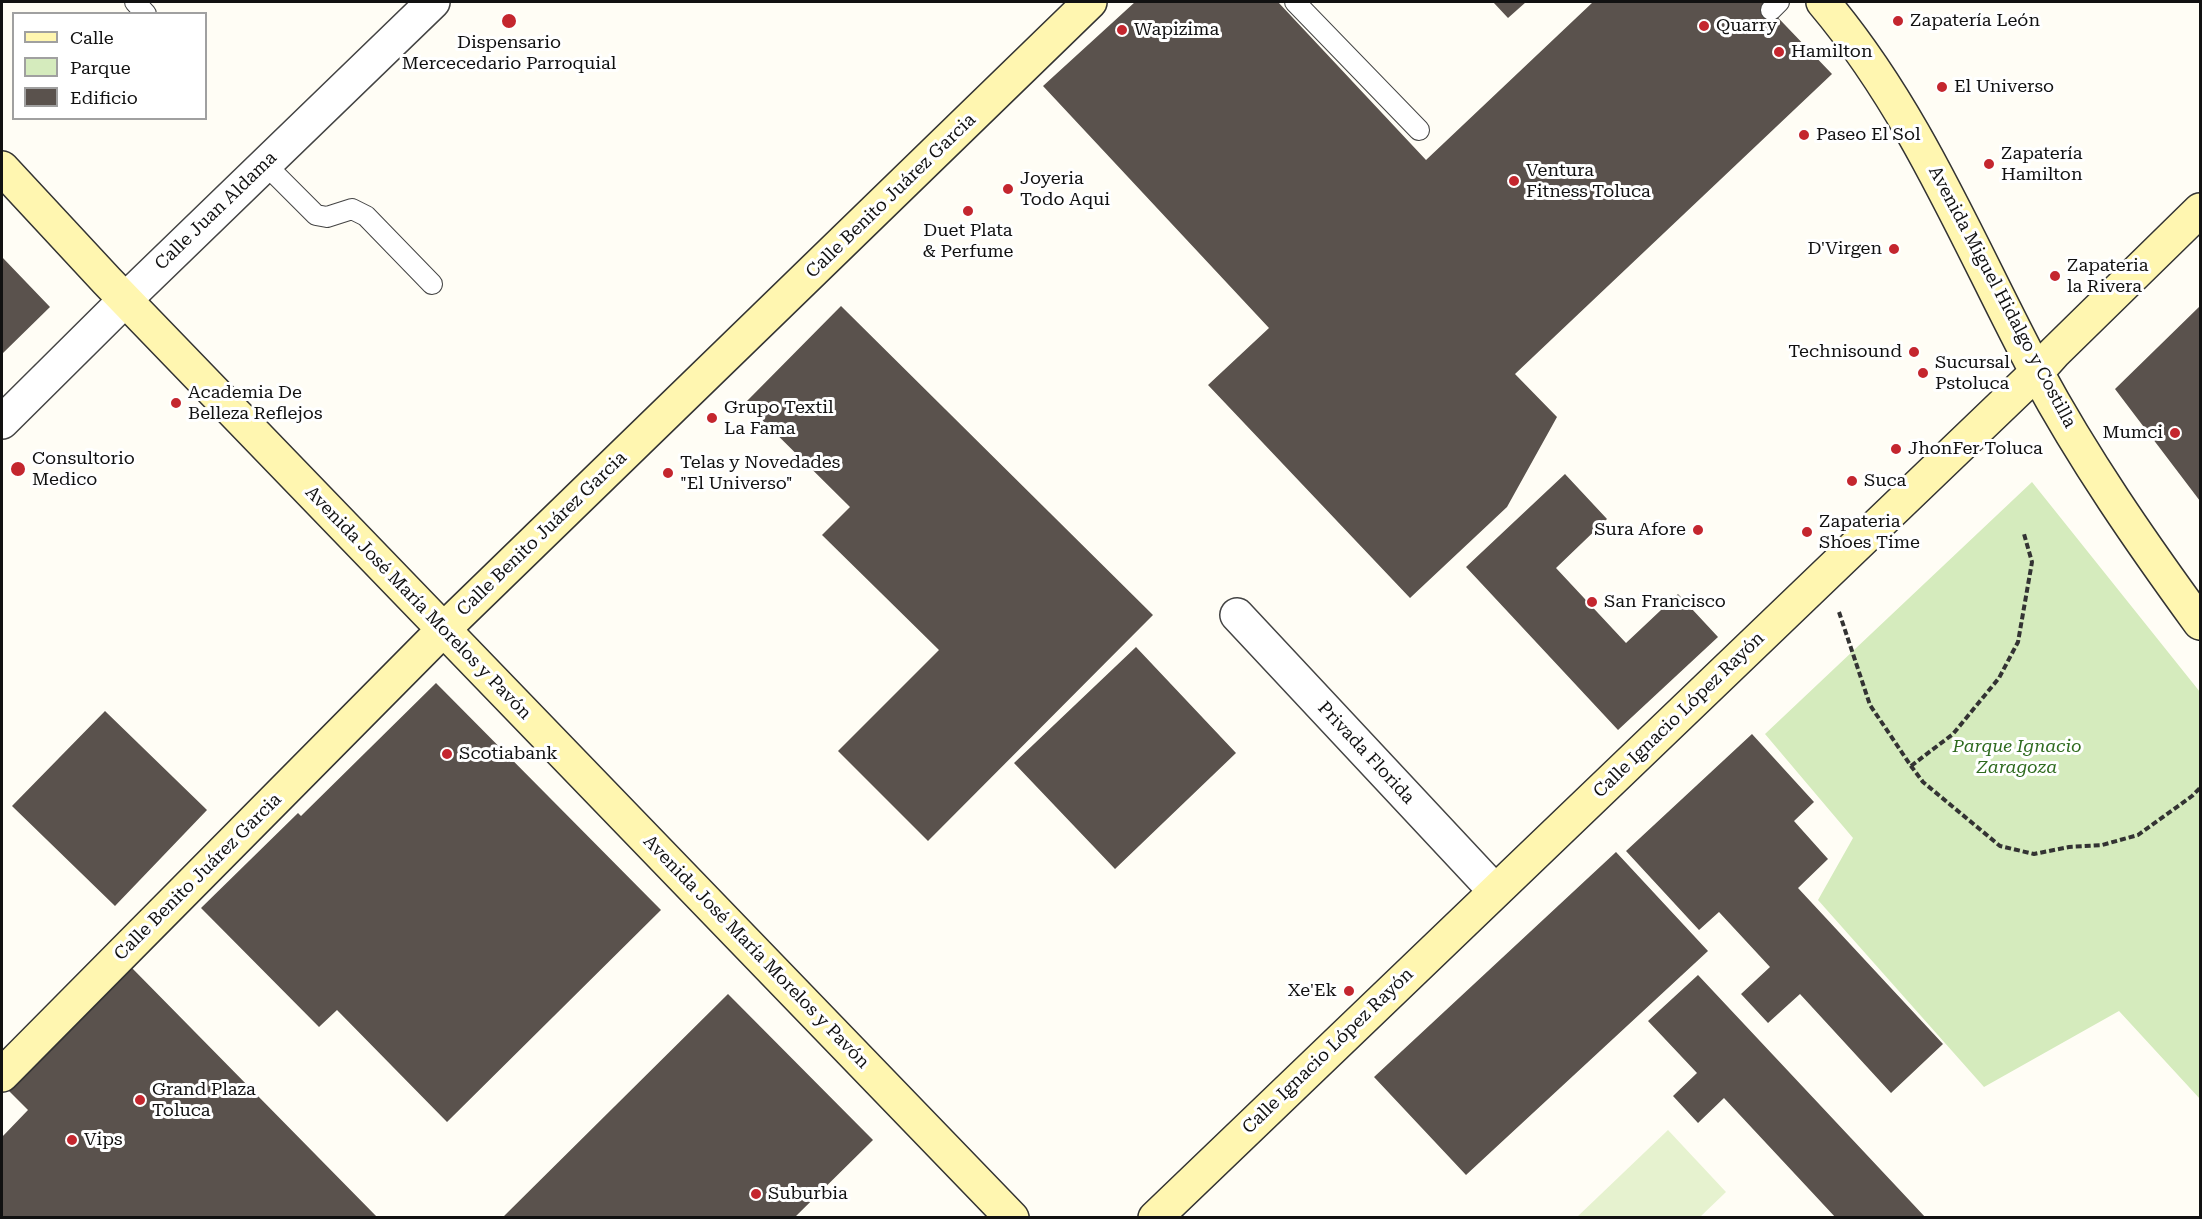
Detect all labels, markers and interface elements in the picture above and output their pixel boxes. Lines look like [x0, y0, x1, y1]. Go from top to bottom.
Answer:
place label: Zapatería León [1910, 10, 2040, 32]
legend [12, 12, 207, 120]
marker: Dispensario Mercecedario Parroquial [500, 12, 518, 30]
marker: Zapatería León [1891, 14, 1905, 28]
place label: Quarry [1716, 15, 1777, 37]
place label: Wapizima [1134, 19, 1219, 41]
marker: Quarry [1697, 19, 1711, 33]
marker: Wapizima [1115, 23, 1129, 37]
text: Calle [70, 27, 114, 48]
place label: Dispensario Mercecedario Parroquial [402, 32, 616, 74]
place label: Hamilton [1791, 41, 1872, 63]
marker: Hamilton [1772, 45, 1786, 59]
text: Parque [70, 57, 131, 78]
place label: El Universo [1954, 76, 2054, 98]
marker: El Universo [1935, 80, 1949, 94]
text: Edificio [70, 87, 138, 108]
street label: Calle Benito Juárez Garcia [802, 109, 980, 283]
place label: Paseo El Sol [1816, 124, 1921, 146]
marker: Paseo El Sol [1797, 128, 1811, 142]
place label: Zapatería Hamilton [2001, 143, 2083, 186]
street label: Calle Juan Aldama [151, 147, 281, 275]
marker: Zapatería Hamilton [1982, 157, 1996, 171]
place label: Ventura Fitness Toluca [1526, 160, 1651, 202]
street label: Avenida Miguel Hidalgo y Costilla [1924, 162, 2080, 432]
place label: Joyeria Todo Aqui [1020, 168, 1110, 210]
marker: Ventura Fitness Toluca [1507, 174, 1521, 188]
marker: Joyeria Todo Aqui [1001, 182, 1015, 196]
marker: Duet Plata & Perfume [961, 204, 975, 218]
place label: Duet Plata & Perfume [923, 220, 1013, 262]
place label: D'Virgen [1808, 238, 1882, 260]
marker: D'Virgen [1887, 242, 1901, 256]
place label: Zapateria la Rivera [2067, 255, 2149, 298]
marker: Zapateria la Rivera [2048, 269, 2062, 283]
place label: Technisound [1788, 341, 1902, 363]
marker: Technisound [1907, 345, 1921, 359]
place label: Sucursal Pstoluca [1935, 352, 2010, 394]
marker: Sucursal Pstoluca [1916, 366, 1930, 380]
place label: Academia De Belleza Reflejos [188, 382, 322, 424]
marker: Academia De Belleza Reflejos [169, 396, 183, 410]
place label: Grupo Textil La Fama [724, 397, 834, 440]
marker: Grupo Textil La Fama [705, 411, 719, 425]
place label: Mumci [2102, 422, 2163, 444]
marker: Mumci [2168, 426, 2182, 440]
place label: JhonFer Toluca [1908, 438, 2043, 460]
marker: JhonFer Toluca [1889, 442, 1903, 456]
street label: Calle Benito Juárez Garcia [453, 447, 631, 621]
place label: Consultorio Medico [32, 448, 135, 490]
place label: Telas y Novedades "El Universo" [680, 452, 840, 494]
marker: Consultorio Medico [9, 460, 27, 478]
marker: Telas y Novedades "El Universo" [661, 466, 675, 480]
place label: Suca [1864, 470, 1906, 492]
marker: Suca [1845, 474, 1859, 488]
street label: Avenida José María Morelos y Pavón [300, 482, 536, 724]
place label: Zapateria Shoes Time [1819, 511, 1920, 554]
place label: Sura Afore [1594, 519, 1686, 541]
marker: Sura Afore [1691, 523, 1705, 537]
marker: Zapateria Shoes Time [1800, 525, 1814, 539]
place label: San Francisco [1604, 591, 1726, 613]
marker: San Francisco [1585, 595, 1599, 609]
street label: Calle Ignacio López Rayón [1589, 628, 1769, 802]
street label: Privada Florida [1313, 697, 1419, 809]
park label: Parque Ignacio Zaragoza [1952, 736, 2082, 778]
place label: Scotiabank [459, 743, 558, 765]
marker: Scotiabank [440, 747, 454, 761]
street label: Calle Benito Juárez Garcia [110, 789, 286, 965]
street label: Avenida José María Morelos y Pavón [638, 831, 874, 1073]
street label: Calle Ignacio López Rayón [1238, 964, 1418, 1138]
place label: Xe'Ek [1288, 980, 1337, 1002]
marker: Xe'Ek [1342, 984, 1356, 998]
place label: Grand Plaza Toluca [152, 1079, 256, 1122]
marker: Grand Plaza Toluca [133, 1093, 147, 1107]
place label: Vips [84, 1129, 123, 1151]
marker: Vips [65, 1133, 79, 1147]
place label: Suburbia [768, 1183, 848, 1205]
marker: Suburbia [749, 1187, 763, 1201]

